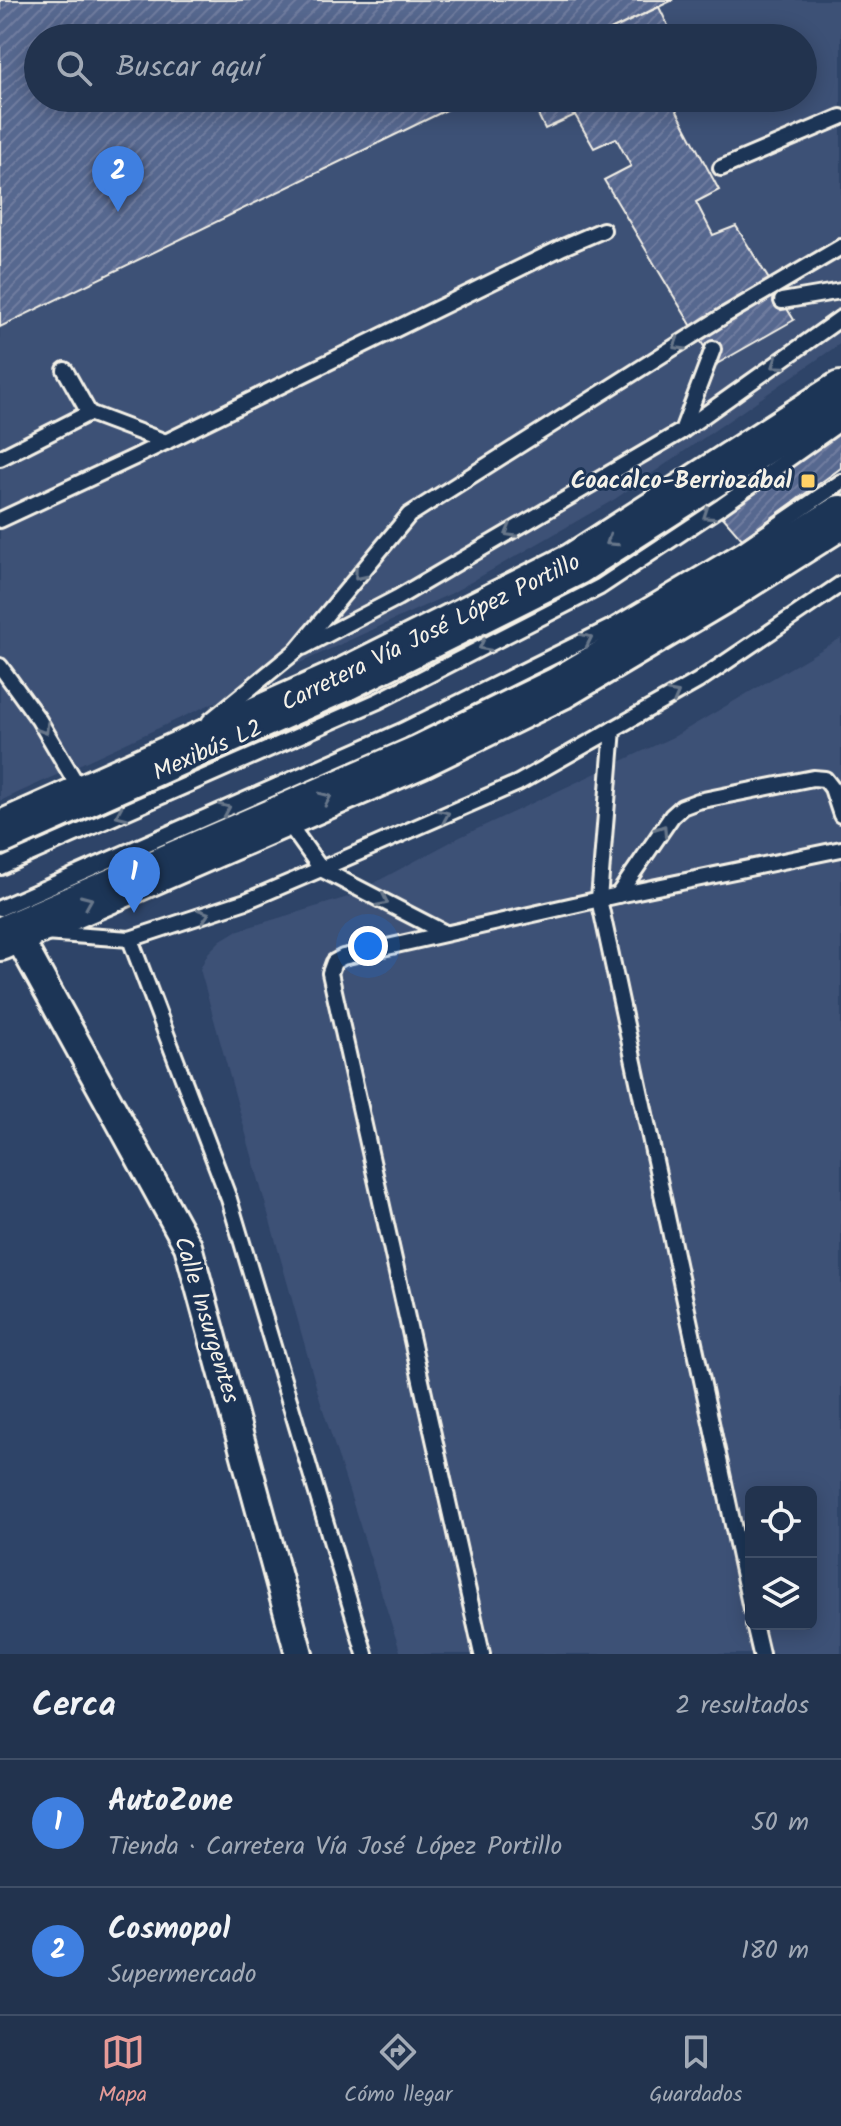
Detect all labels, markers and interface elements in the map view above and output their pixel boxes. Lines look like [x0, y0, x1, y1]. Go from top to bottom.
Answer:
search box [24, 24, 817, 112]
text: Buscar aquí [116, 44, 262, 92]
icon: search [52, 46, 96, 90]
pin: 2 [92, 146, 144, 212]
one-way arrow [672, 335, 687, 350]
one-way arrow [772, 354, 786, 368]
place label: Coacalco-Berriozábal [571, 462, 793, 501]
marker: Coacalco-Berriozábal [799, 472, 817, 490]
one-way arrow [703, 505, 717, 520]
one-way arrow [504, 522, 519, 538]
one-way arrow [605, 532, 619, 547]
street label: Carretera Vía José López Portillo [275, 543, 587, 723]
one-way arrow [354, 566, 369, 581]
one-way arrow [579, 633, 594, 649]
one-way arrow [478, 637, 493, 652]
one-way arrow [666, 689, 680, 704]
street label: Mexibús L2 [147, 709, 269, 793]
one-way arrow [34, 720, 50, 735]
one-way arrow [318, 792, 332, 808]
one-way arrow [217, 802, 231, 818]
one-way arrow [115, 804, 129, 820]
one-way arrow [436, 809, 450, 825]
one-way arrow [652, 825, 667, 839]
pin: 1 [108, 847, 160, 913]
one-way arrow [374, 892, 389, 907]
one-way arrow [79, 894, 93, 910]
one-way arrow [197, 908, 211, 924]
your location [348, 926, 388, 966]
street label: Calle Insurgentes [162, 1232, 250, 1408]
map controls [745, 1486, 817, 1630]
button: locate [745, 1486, 817, 1558]
button: layers [745, 1558, 817, 1630]
text: Cerca [32, 1679, 116, 1733]
text: 2 resultados [675, 1685, 809, 1727]
text: AutoZone [108, 1778, 233, 1826]
text: 1 [54, 1802, 62, 1844]
text: 50 m [751, 1802, 809, 1844]
text: Tienda · Carretera Vía José López Portillo [108, 1826, 562, 1868]
text: Cosmopol [108, 1906, 230, 1954]
text: 2 [50, 1930, 66, 1972]
text: 180 m [741, 1930, 809, 1972]
text: Supermercado [108, 1954, 257, 1996]
tab: Mapa [99, 2030, 147, 2113]
tab: Cómo llegar [344, 2030, 452, 2113]
tab: Guardados [649, 2030, 742, 2113]

